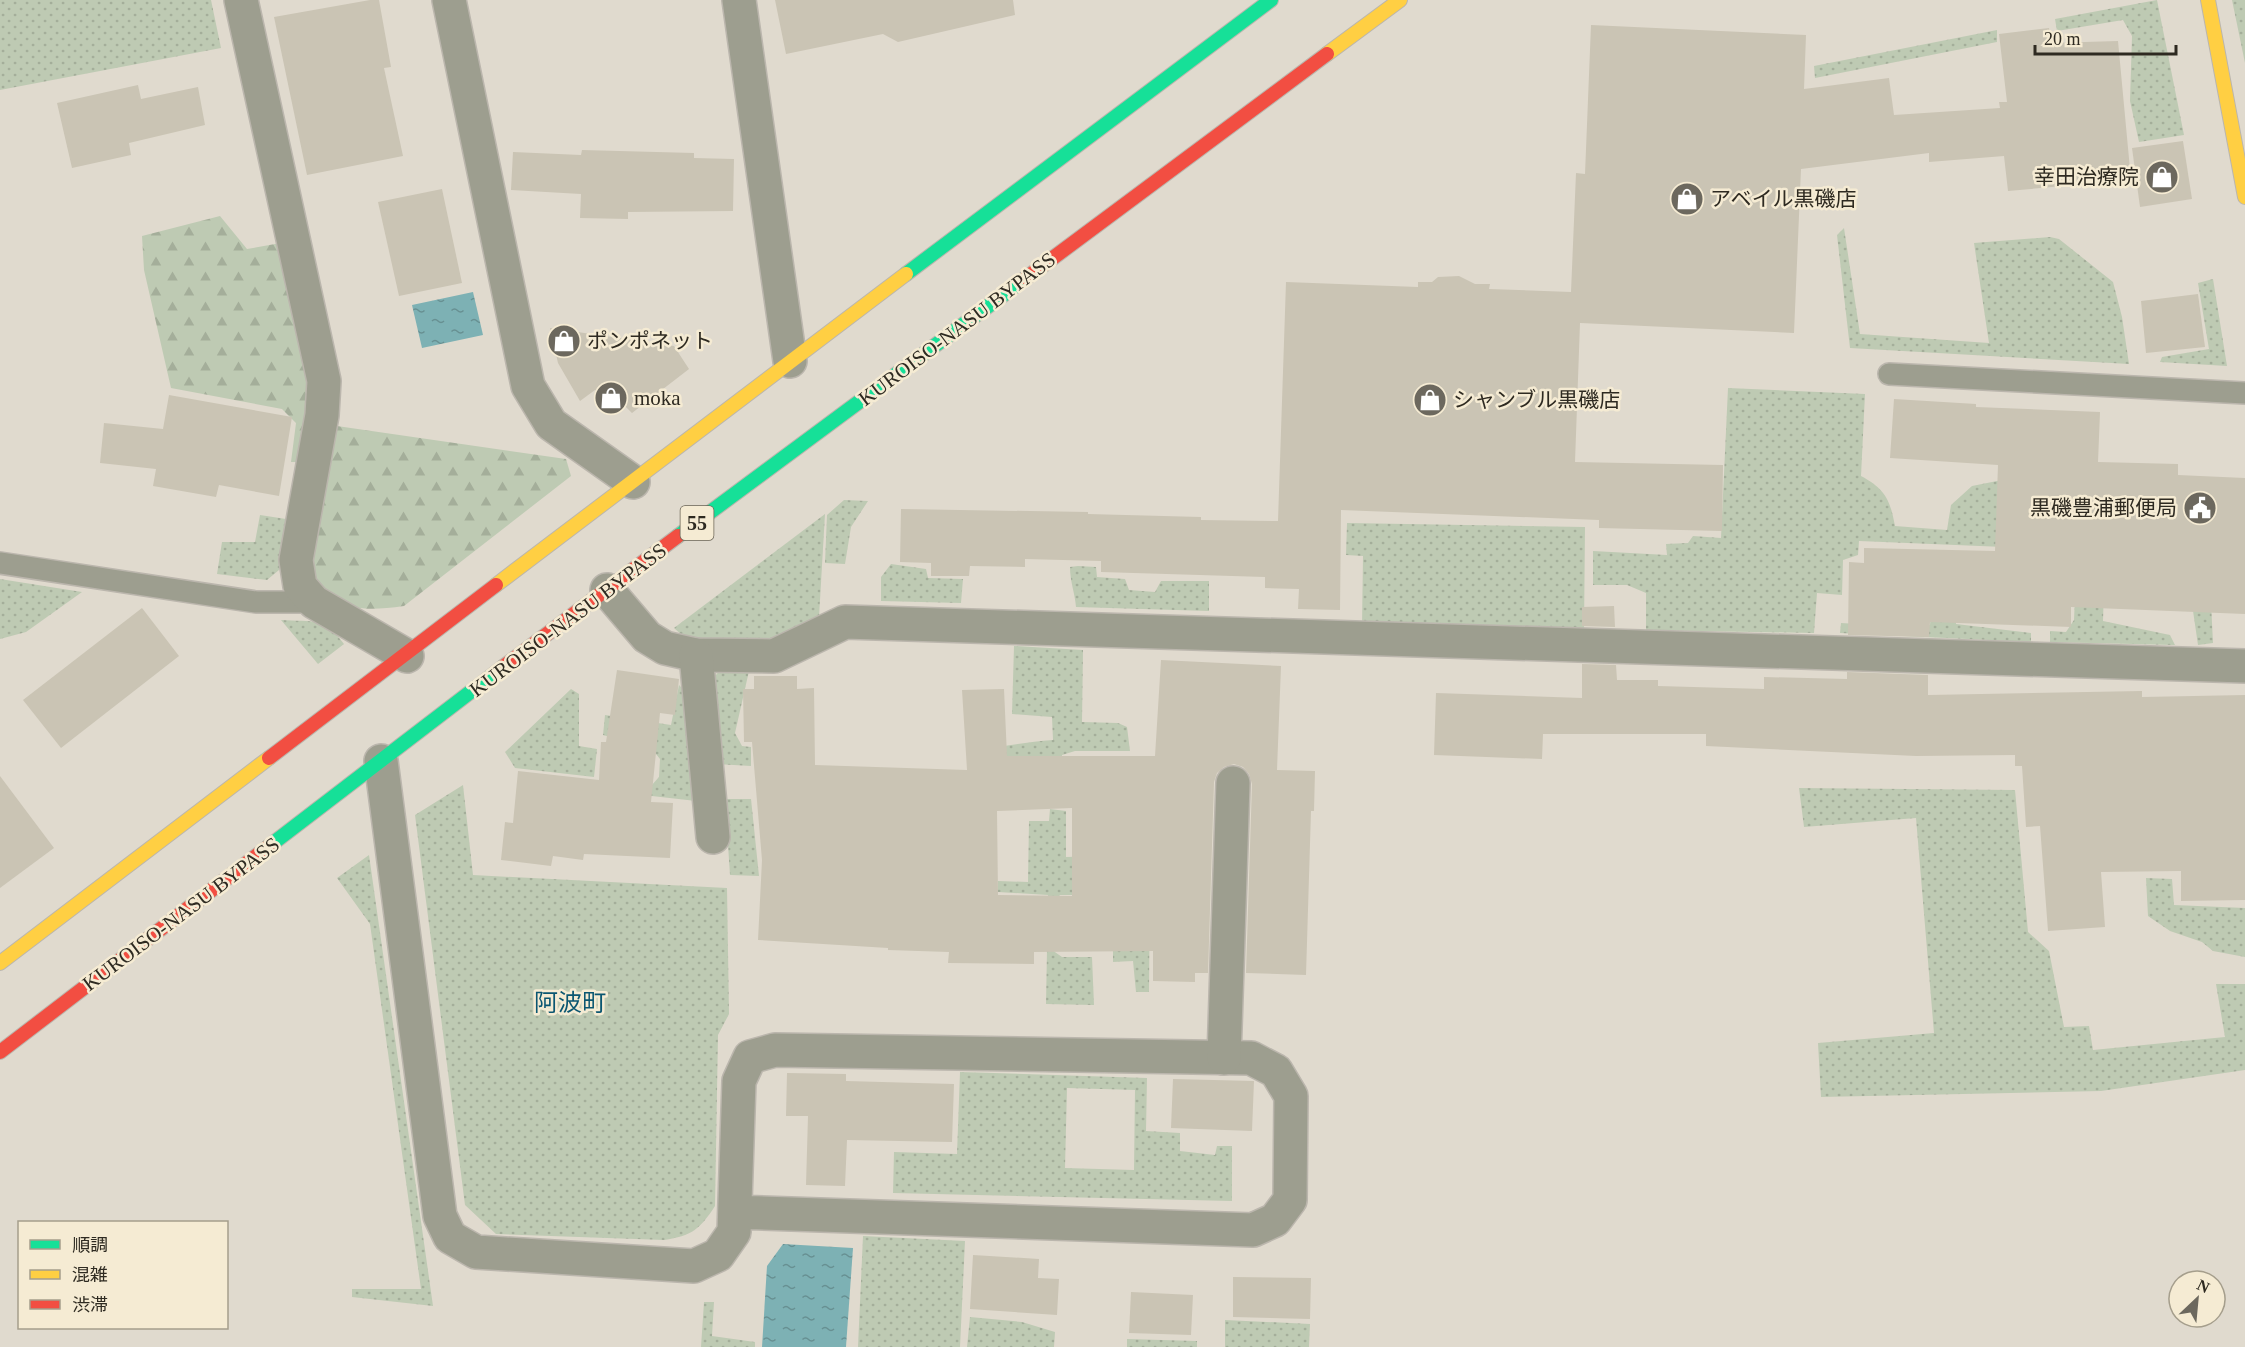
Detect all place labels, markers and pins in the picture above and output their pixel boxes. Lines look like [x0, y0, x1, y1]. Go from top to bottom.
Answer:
shop icon: 幸田治療院 [2144, 159, 2180, 195]
place label: 幸田治療院 [2034, 165, 2139, 189]
shop icon: アベイル黒磯店 [1669, 181, 1705, 217]
place label: アベイル黒磯店 [1710, 187, 1857, 211]
shop icon: ポンポネット [546, 323, 582, 359]
place label: ポンポネット [587, 329, 713, 353]
shop icon: moka [593, 380, 629, 416]
shop icon: シャンブル黒磯店 [1412, 382, 1448, 418]
place label: moka [634, 386, 681, 410]
place label: シャンブル黒磯店 [1453, 388, 1620, 412]
public building icon: 黒磯豊浦郵便局 [2182, 490, 2218, 526]
place label: 黒磯豊浦郵便局 [2030, 496, 2177, 520]

